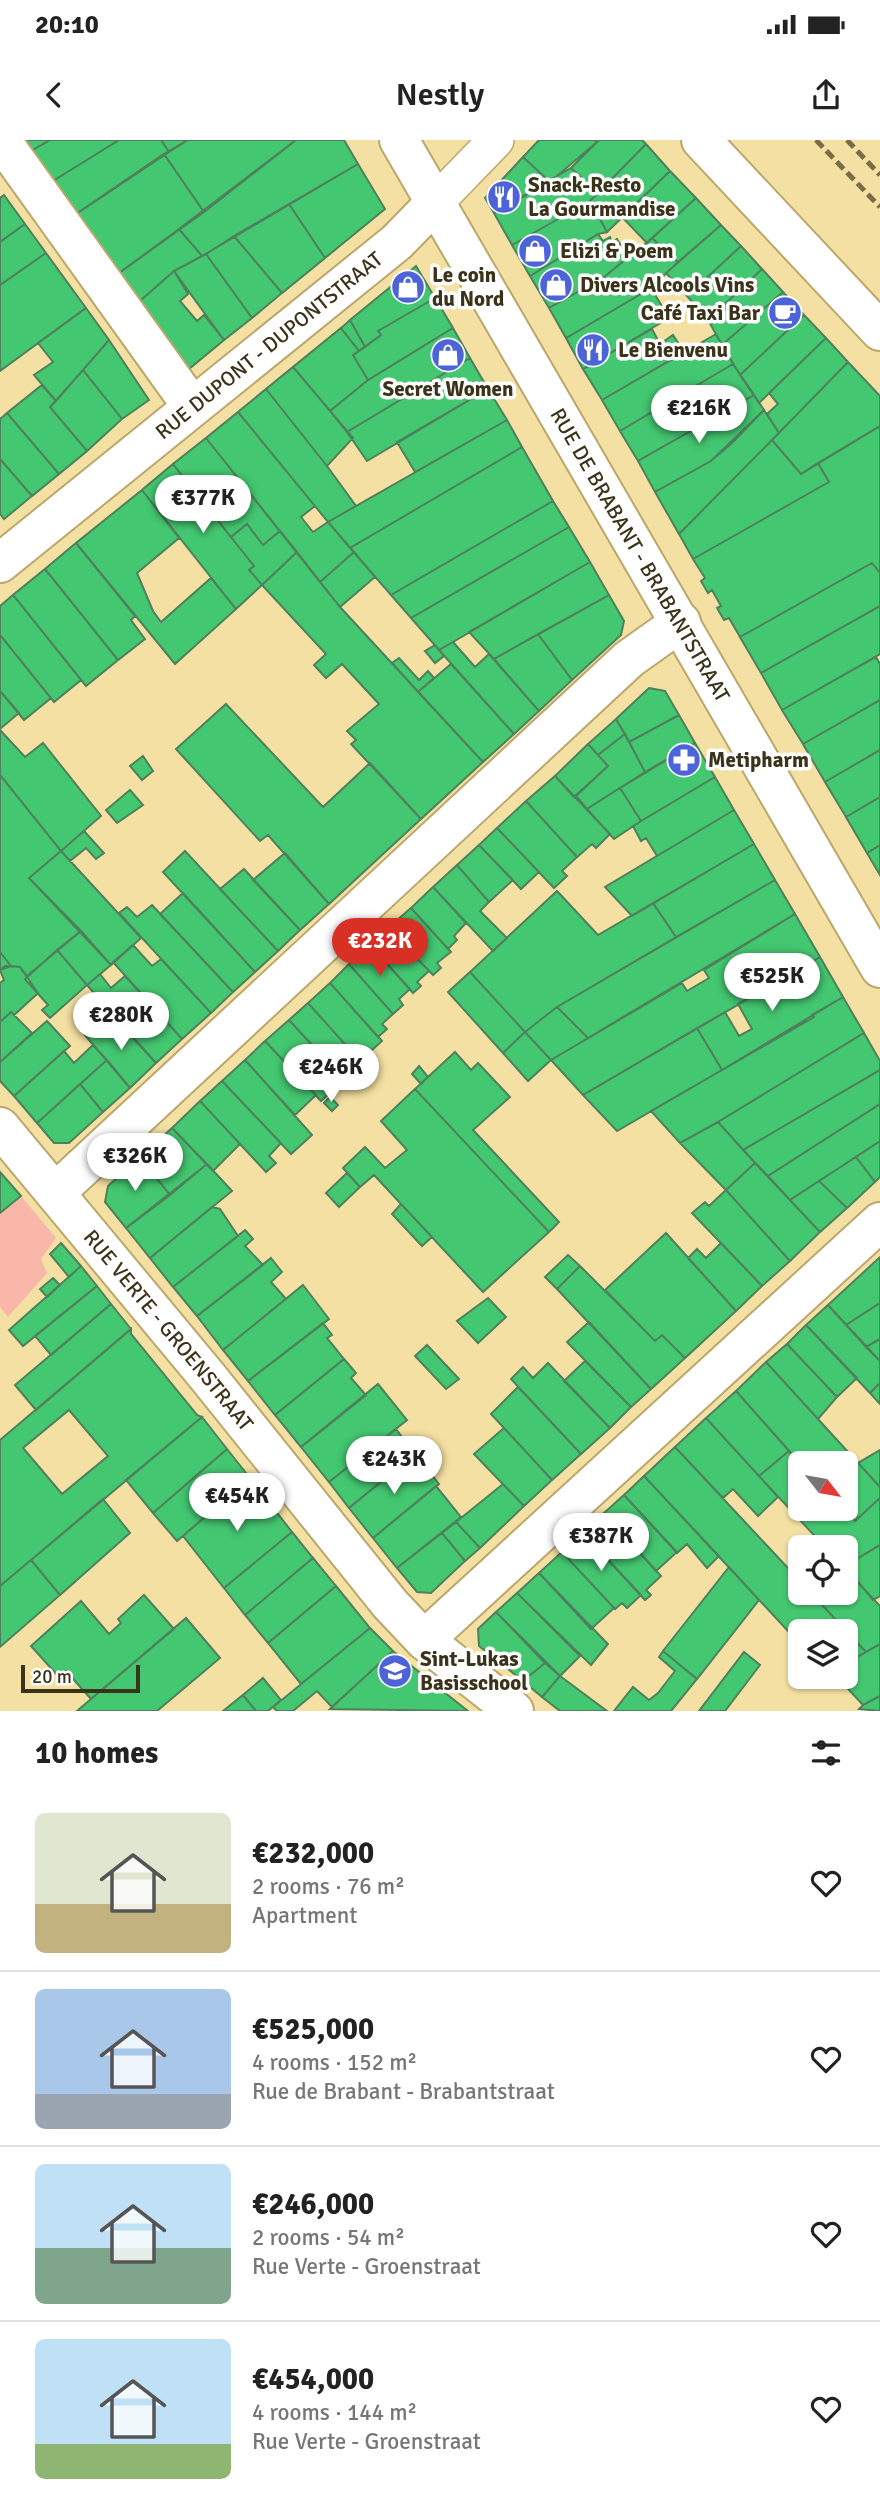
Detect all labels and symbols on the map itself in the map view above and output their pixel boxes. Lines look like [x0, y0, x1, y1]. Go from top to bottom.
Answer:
place label: Snack-Resto La Gourmandise [528, 172, 675, 222]
restaurant icon: Snack-Resto La Gourmandise [485, 178, 523, 216]
shop icon: Elizi & Poem [516, 232, 554, 270]
place label: Elizi & Poem [560, 238, 674, 264]
street label: RUE DUPONT - DUPONTSTRAAT [150, 246, 388, 445]
place label: Le coin du Nord [432, 262, 504, 312]
shop icon: Divers Alcools Vins [537, 266, 575, 304]
shop icon: Le coin du Nord [389, 268, 427, 306]
place label: Divers Alcools Vins [580, 272, 754, 298]
cafe icon: Café Taxi Bar [766, 294, 804, 332]
place label: Café Taxi Bar [641, 300, 761, 326]
restaurant icon: Le Bienvenu [574, 331, 612, 369]
shop icon: Secret Women [429, 336, 467, 374]
place label: Le Bienvenu [618, 337, 728, 363]
place label: Secret Women [382, 376, 514, 402]
pin: €216K [650, 386, 748, 445]
street label: RUE DE BRABANT - BRABANTSTRAAT [545, 404, 736, 707]
pin: €377K [154, 476, 252, 535]
pharmacy icon: Metipharm [665, 741, 703, 779]
place label: Metipharm [708, 747, 809, 773]
pin: €232K [331, 918, 429, 978]
pin: €525K [723, 954, 821, 1013]
pin: €280K [72, 992, 170, 1052]
pin: €246K [282, 1044, 380, 1104]
pin: €326K [86, 1133, 184, 1193]
street label: RUE VERTE - GROENSTRAAT [78, 1225, 259, 1437]
pin: €243K [345, 1436, 443, 1496]
north arrow [788, 1451, 858, 1521]
pin: €454K [188, 1474, 286, 1533]
pin: €387K [552, 1514, 650, 1573]
place label: Sint-Lukas Basisschool [420, 1646, 528, 1696]
school or university icon: Sint-Lukas Basisschool [376, 1652, 414, 1690]
scale bar [21, 1662, 140, 1694]

